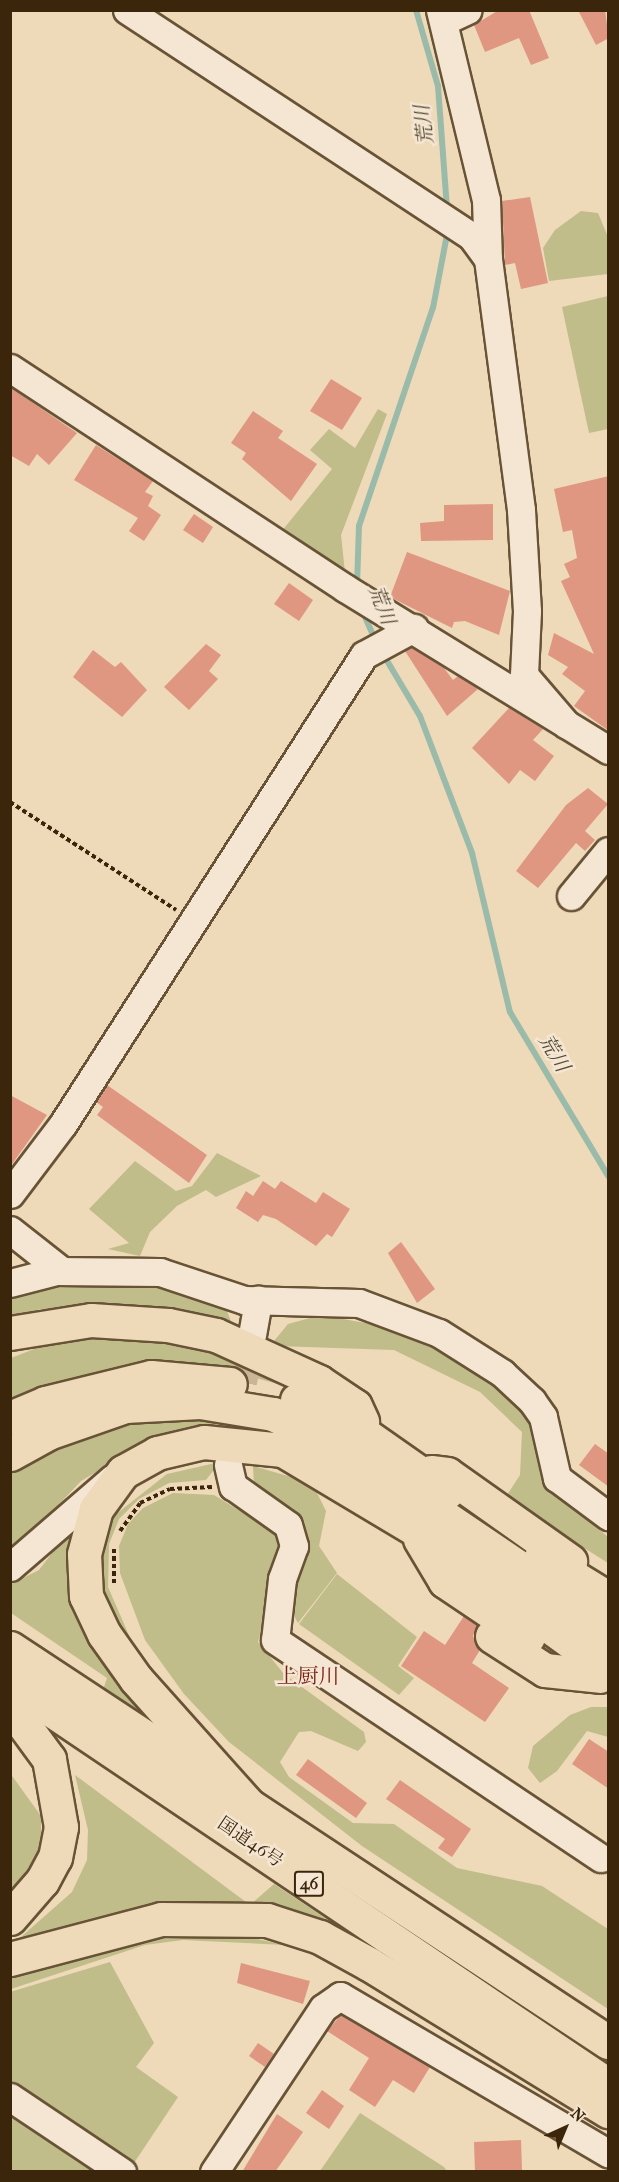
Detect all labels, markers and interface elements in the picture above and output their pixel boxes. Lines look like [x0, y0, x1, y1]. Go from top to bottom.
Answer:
water label: 荒川 [410, 104, 438, 146]
water label: 荒川 [364, 582, 400, 628]
water label: 荒川 [533, 1030, 575, 1076]
district label: 上厨川 [277, 1663, 339, 1689]
street label: 国道46号 [213, 1813, 287, 1873]
road number: 46 [292, 1871, 326, 1897]
north arrow [535, 2098, 595, 2158]
text: N [567, 2104, 589, 2126]

